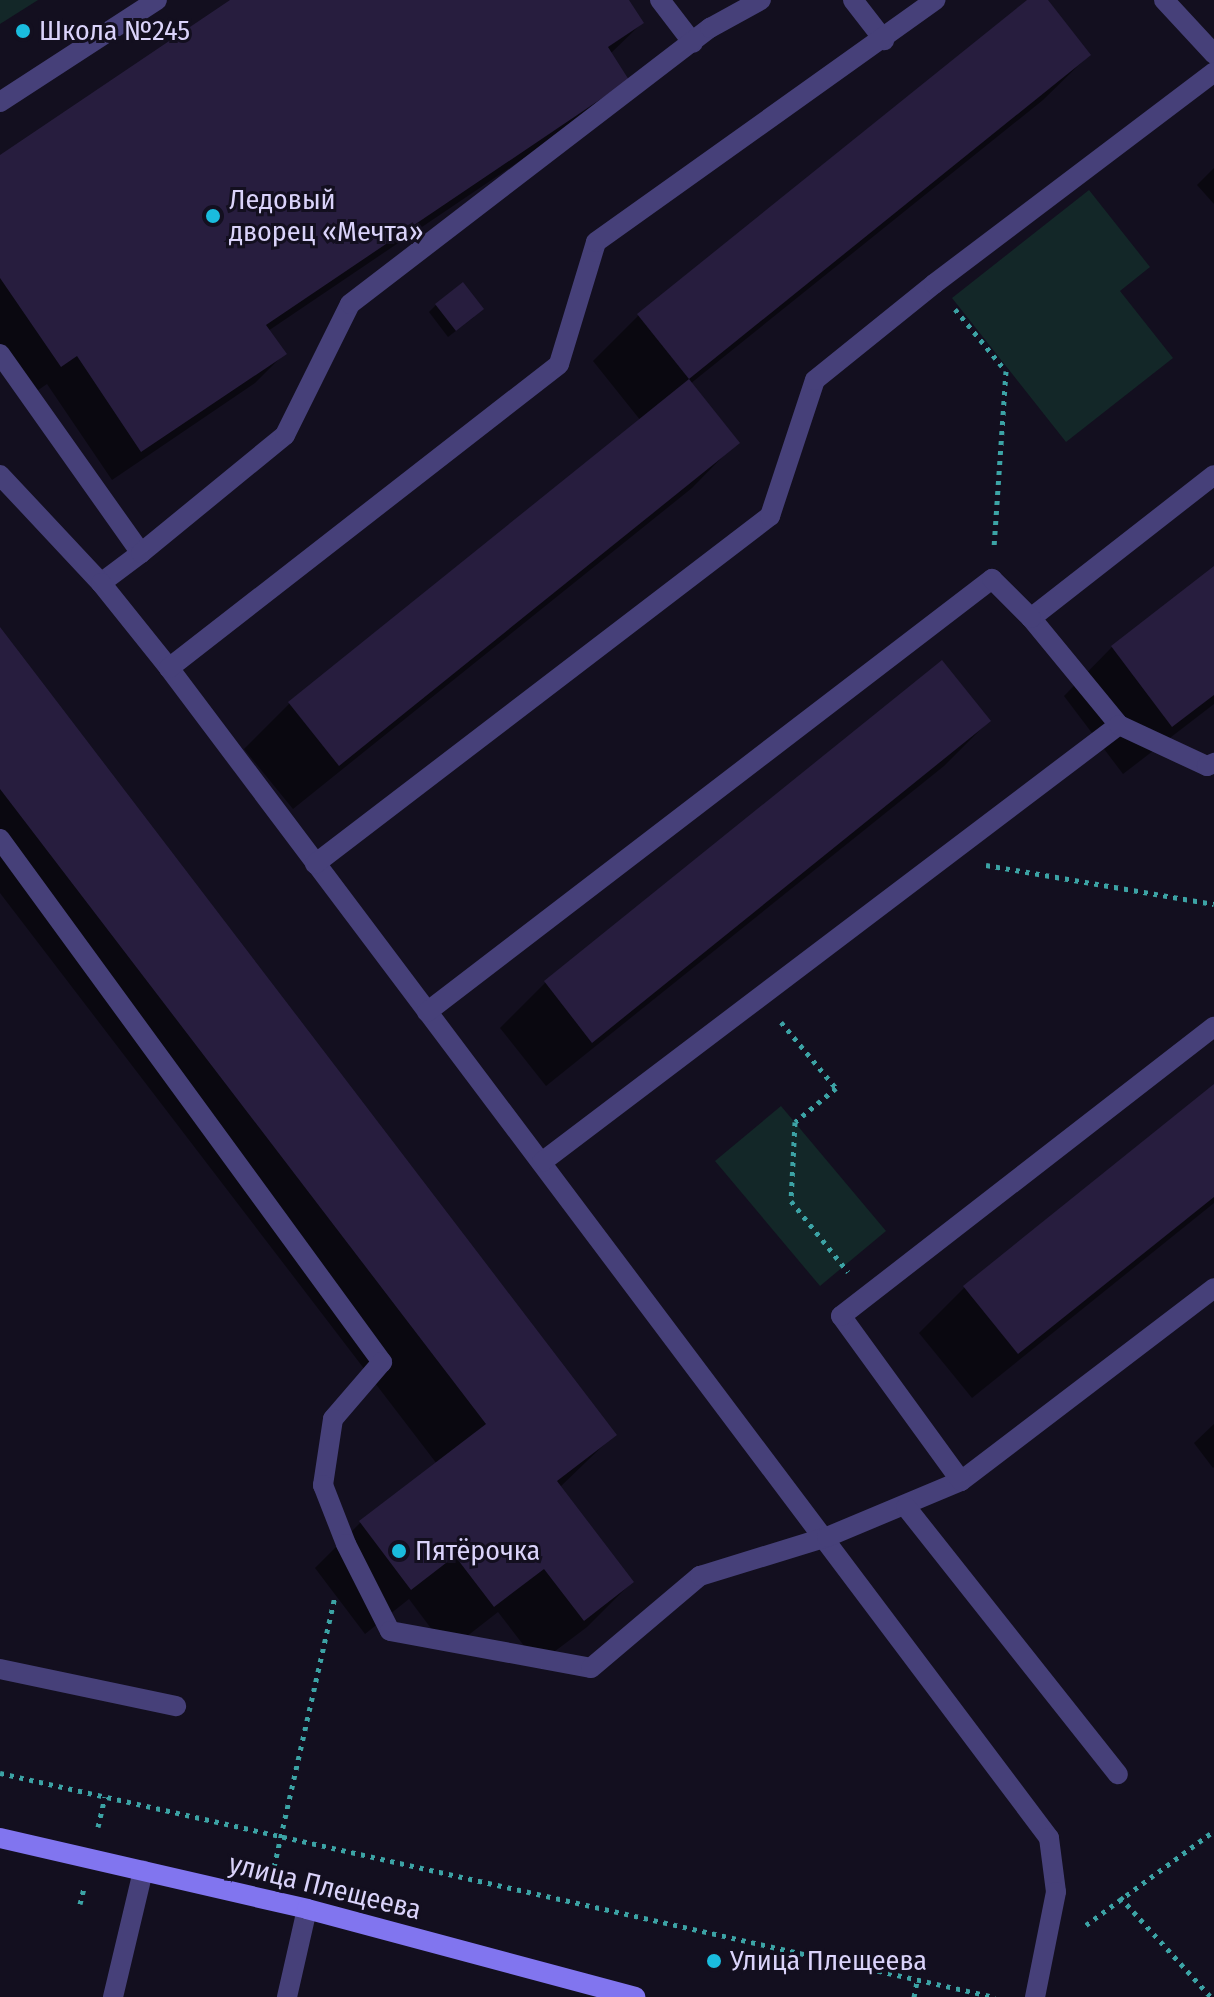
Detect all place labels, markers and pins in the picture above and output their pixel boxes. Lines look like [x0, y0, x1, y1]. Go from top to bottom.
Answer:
place label: Школа №245 [39, 14, 190, 48]
marker: Школа №245 [14, 22, 32, 40]
place label: Ледовый дворец «Мечта» [229, 183, 424, 249]
marker: Ледовый дворец «Мечта» [204, 207, 222, 225]
place label: Пятёрочка [415, 1534, 540, 1568]
marker: Пятёрочка [390, 1542, 408, 1560]
place label: Улица Плещеева [730, 1944, 927, 1978]
marker: Улица Плещеева [705, 1952, 723, 1970]

